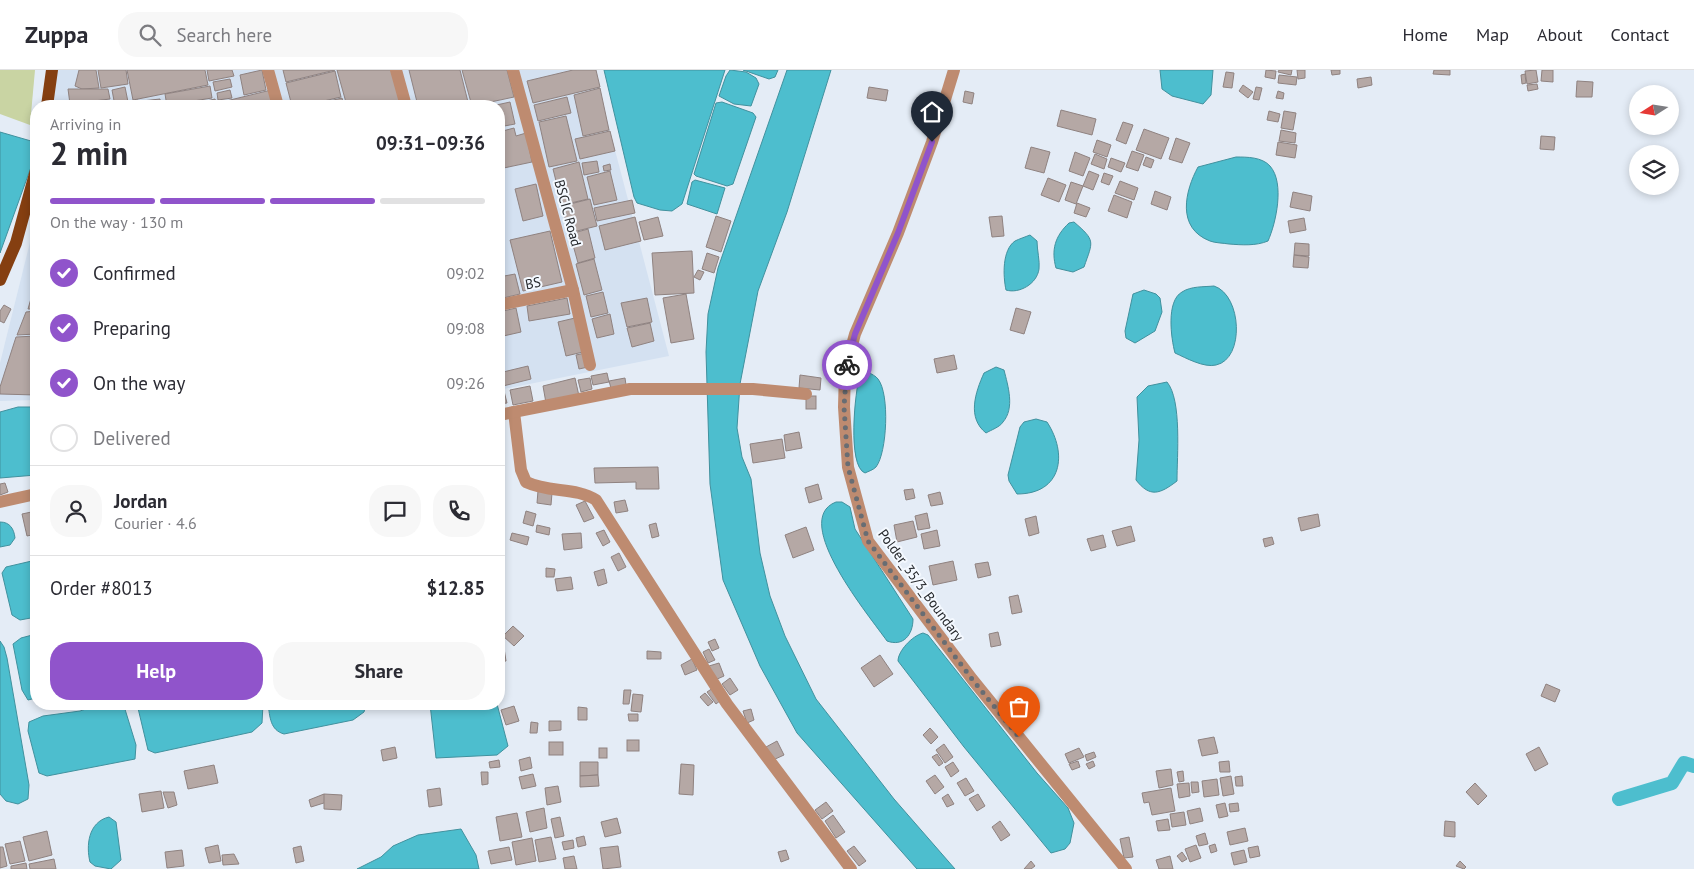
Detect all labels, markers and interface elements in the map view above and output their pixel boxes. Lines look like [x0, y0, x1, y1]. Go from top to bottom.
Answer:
search box [118, 12, 468, 57]
text: Zuppa [25, 19, 88, 50]
icon: search [136, 21, 164, 49]
text: Search here [176, 23, 272, 47]
text: Home [1402, 23, 1448, 46]
text: Map [1476, 23, 1509, 46]
text: About [1537, 23, 1583, 46]
text: Contact [1611, 23, 1669, 46]
north arrow [1629, 85, 1679, 135]
map controls [1629, 85, 1679, 195]
pin [911, 91, 953, 142]
icon: home [918, 98, 946, 126]
text: Arriving in [50, 114, 121, 134]
text: 09:31–09:36 [376, 131, 485, 155]
text: 2 min [50, 132, 128, 174]
button: layers [1629, 145, 1679, 195]
street label: BSCIC Road [550, 178, 586, 248]
text: On the way · 130 m [50, 212, 183, 232]
icon: check [50, 259, 78, 287]
text: Confirmed [93, 261, 176, 285]
text: 09:02 [447, 263, 485, 283]
street label: BS [524, 273, 542, 293]
icon: check [50, 314, 78, 342]
text: Preparing [93, 316, 171, 340]
text: 09:08 [447, 318, 485, 338]
courier [822, 340, 872, 390]
icon: bike [833, 351, 861, 379]
icon: check [50, 369, 78, 397]
text: On the way [93, 371, 185, 395]
text: 09:26 [447, 373, 485, 393]
text: Delivered [93, 426, 171, 450]
button: person [50, 485, 102, 537]
button: chat [369, 485, 421, 537]
button: phone [433, 485, 485, 537]
text: Jordan [114, 489, 167, 513]
text: Courier · 4.6 [114, 513, 197, 533]
street label: Polder_35/3_Boundary [874, 525, 968, 645]
text: Order #8013 [50, 576, 153, 600]
text: $12.85 [426, 576, 485, 600]
button: Help [50, 642, 263, 700]
button: Share [273, 642, 485, 700]
pin [998, 686, 1040, 737]
icon: bag [1005, 693, 1033, 721]

